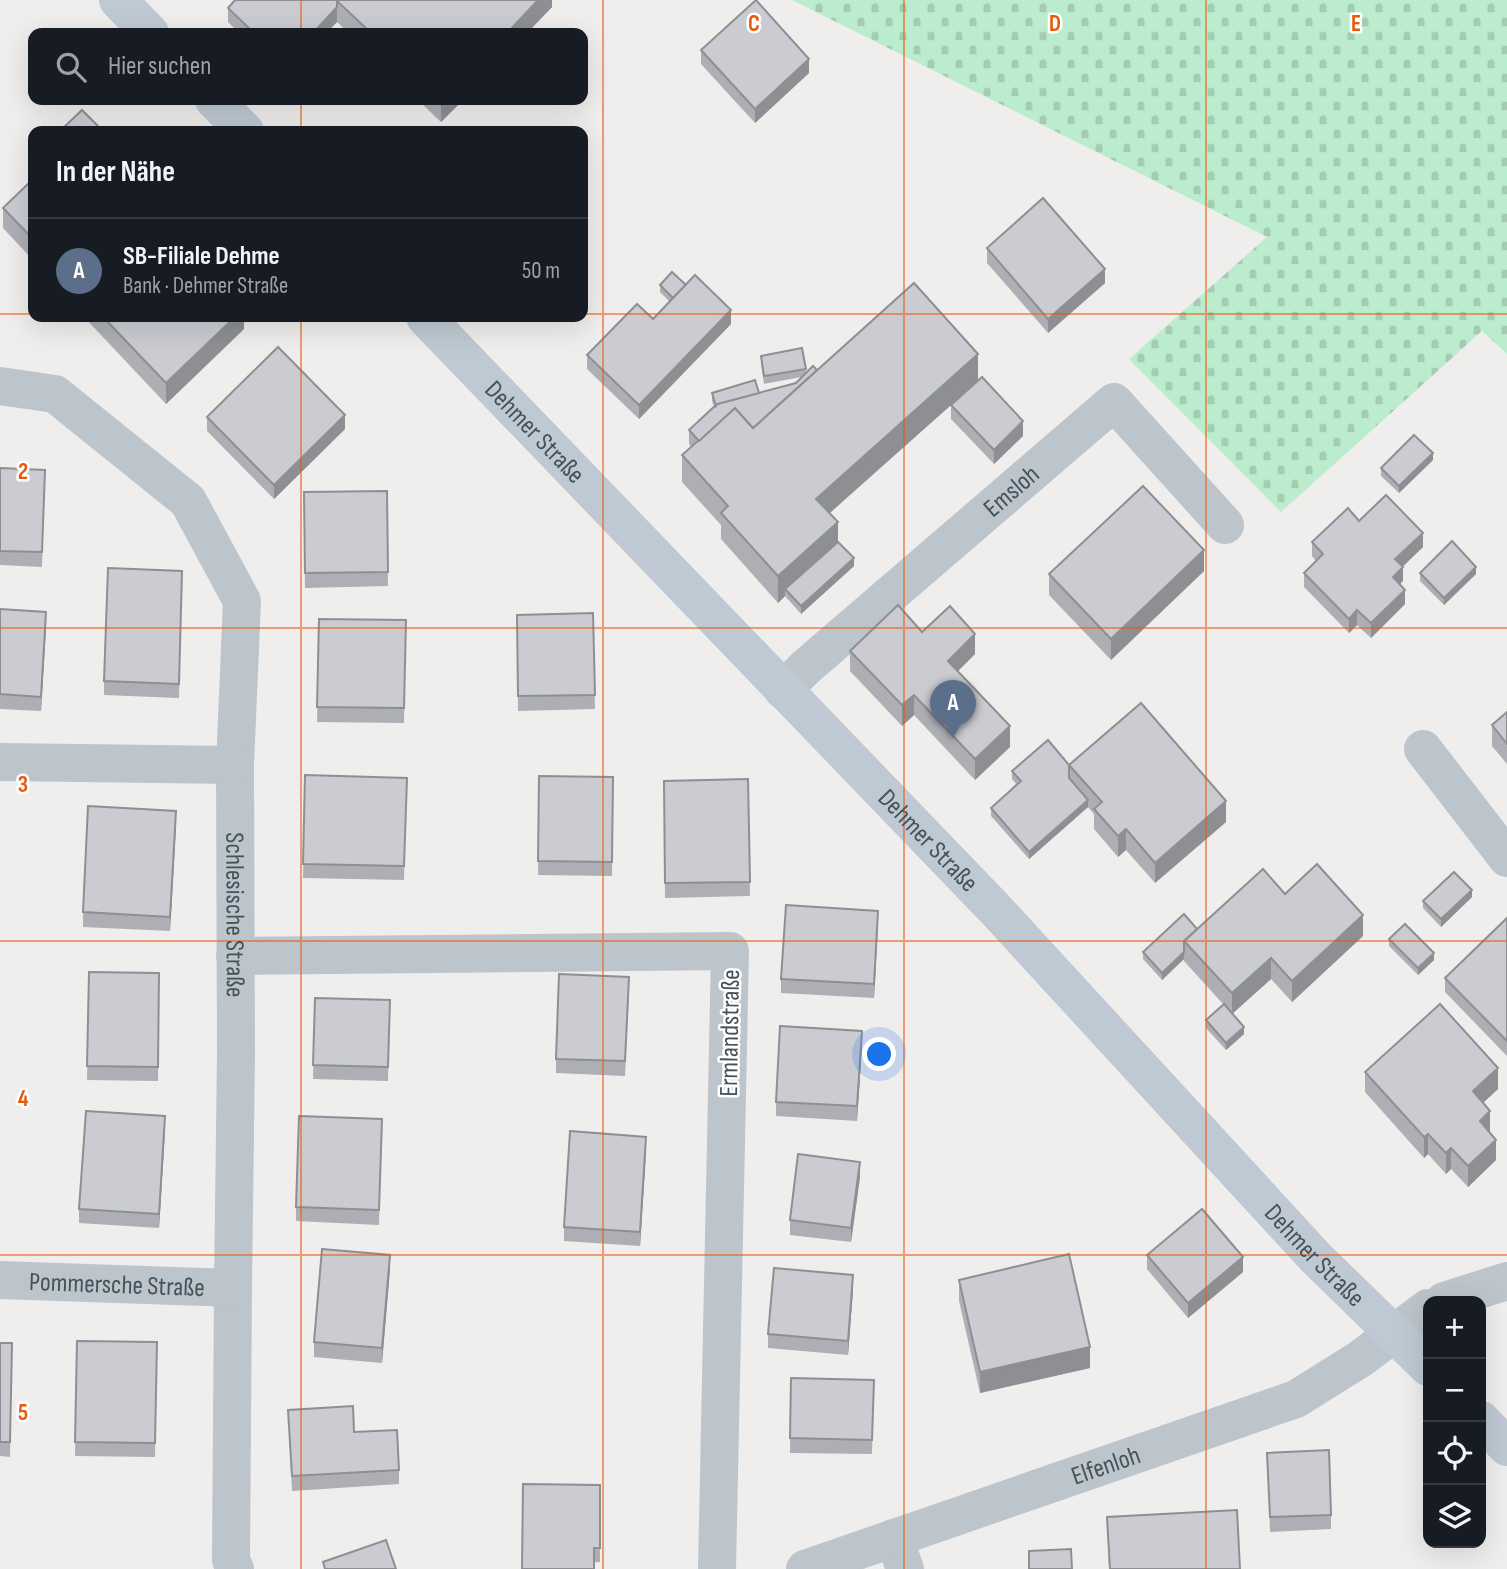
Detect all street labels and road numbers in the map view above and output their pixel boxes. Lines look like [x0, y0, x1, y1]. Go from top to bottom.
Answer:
street label: Dehmer Straße [478, 375, 591, 490]
street label: Emsloh [978, 459, 1046, 524]
street label: Dehmer Straße [871, 783, 984, 899]
street label: Schlesische Straße [218, 832, 250, 998]
street label: Ermlandstraße [714, 969, 747, 1097]
street label: Dehmer Straße [1257, 1198, 1370, 1314]
street label: Pommersche Straße [29, 1267, 205, 1304]
street label: Elfenloh [1067, 1440, 1145, 1493]

